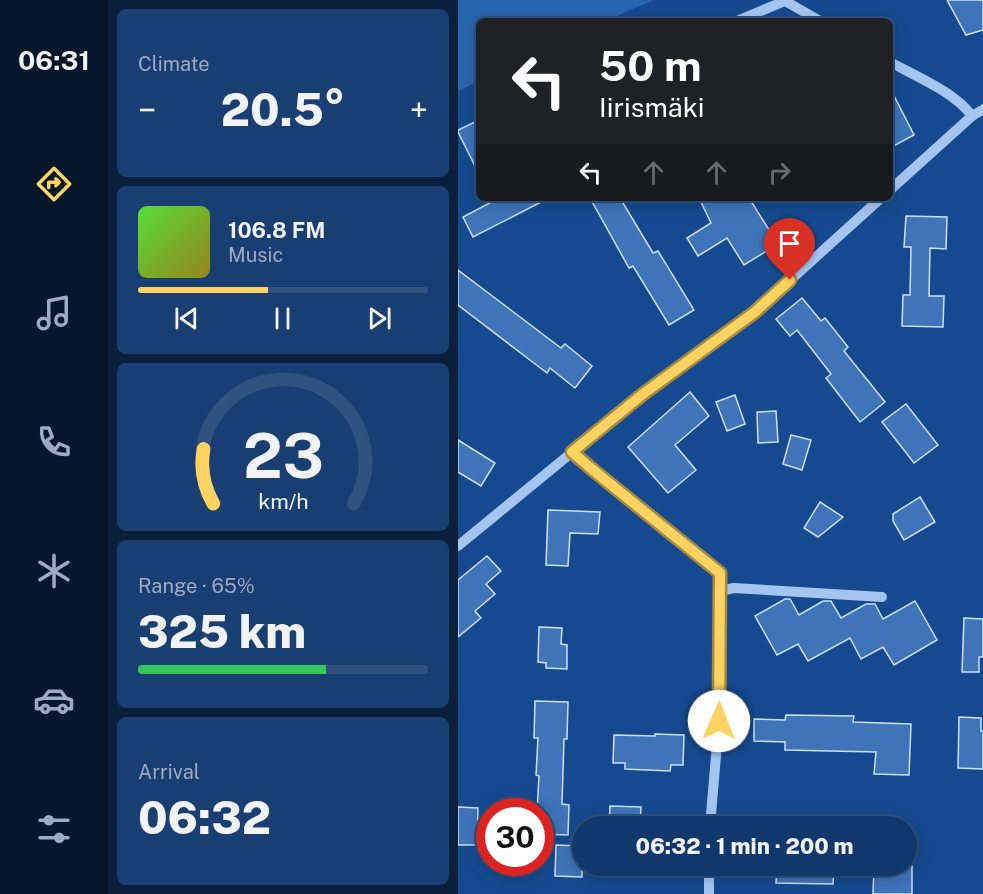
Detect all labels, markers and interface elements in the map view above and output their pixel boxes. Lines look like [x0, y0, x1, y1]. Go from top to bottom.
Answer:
text: 50 m [599, 41, 702, 90]
icon: left [500, 42, 578, 120]
text: 06:31 [18, 44, 90, 76]
text: Climate [138, 52, 210, 76]
text: 20.5° [221, 83, 345, 136]
text: − [138, 91, 156, 129]
text: + [410, 91, 428, 129]
text: Iirismäki [599, 91, 705, 123]
icon: left [574, 156, 607, 189]
icon: ahead [637, 156, 670, 189]
icon: ahead [700, 156, 733, 189]
icon: right [763, 156, 796, 189]
icon: directions [33, 163, 75, 205]
text: 106.8 FM [228, 217, 325, 243]
pin [764, 218, 815, 280]
icon: arrive [773, 227, 806, 260]
text: Music [228, 243, 283, 267]
icon: music [33, 292, 75, 334]
icon: previous [170, 302, 203, 335]
icon: pause [266, 302, 299, 335]
icon: next [363, 302, 396, 335]
text: 23 [242, 419, 324, 492]
icon: phone [33, 421, 75, 463]
text: km/h [258, 489, 308, 514]
icon: climate [33, 550, 75, 592]
text: Range · 65% [138, 574, 255, 598]
text: 325 km [138, 605, 306, 658]
icon: car [33, 679, 75, 721]
position arrow [687, 689, 751, 753]
text: Arrival [138, 760, 200, 784]
text: 06:32 [138, 791, 271, 844]
speed limit sign: 30 [476, 798, 554, 876]
icon: filters [33, 808, 75, 850]
text: 06:32 · 1 min · 200 m [635, 833, 854, 859]

